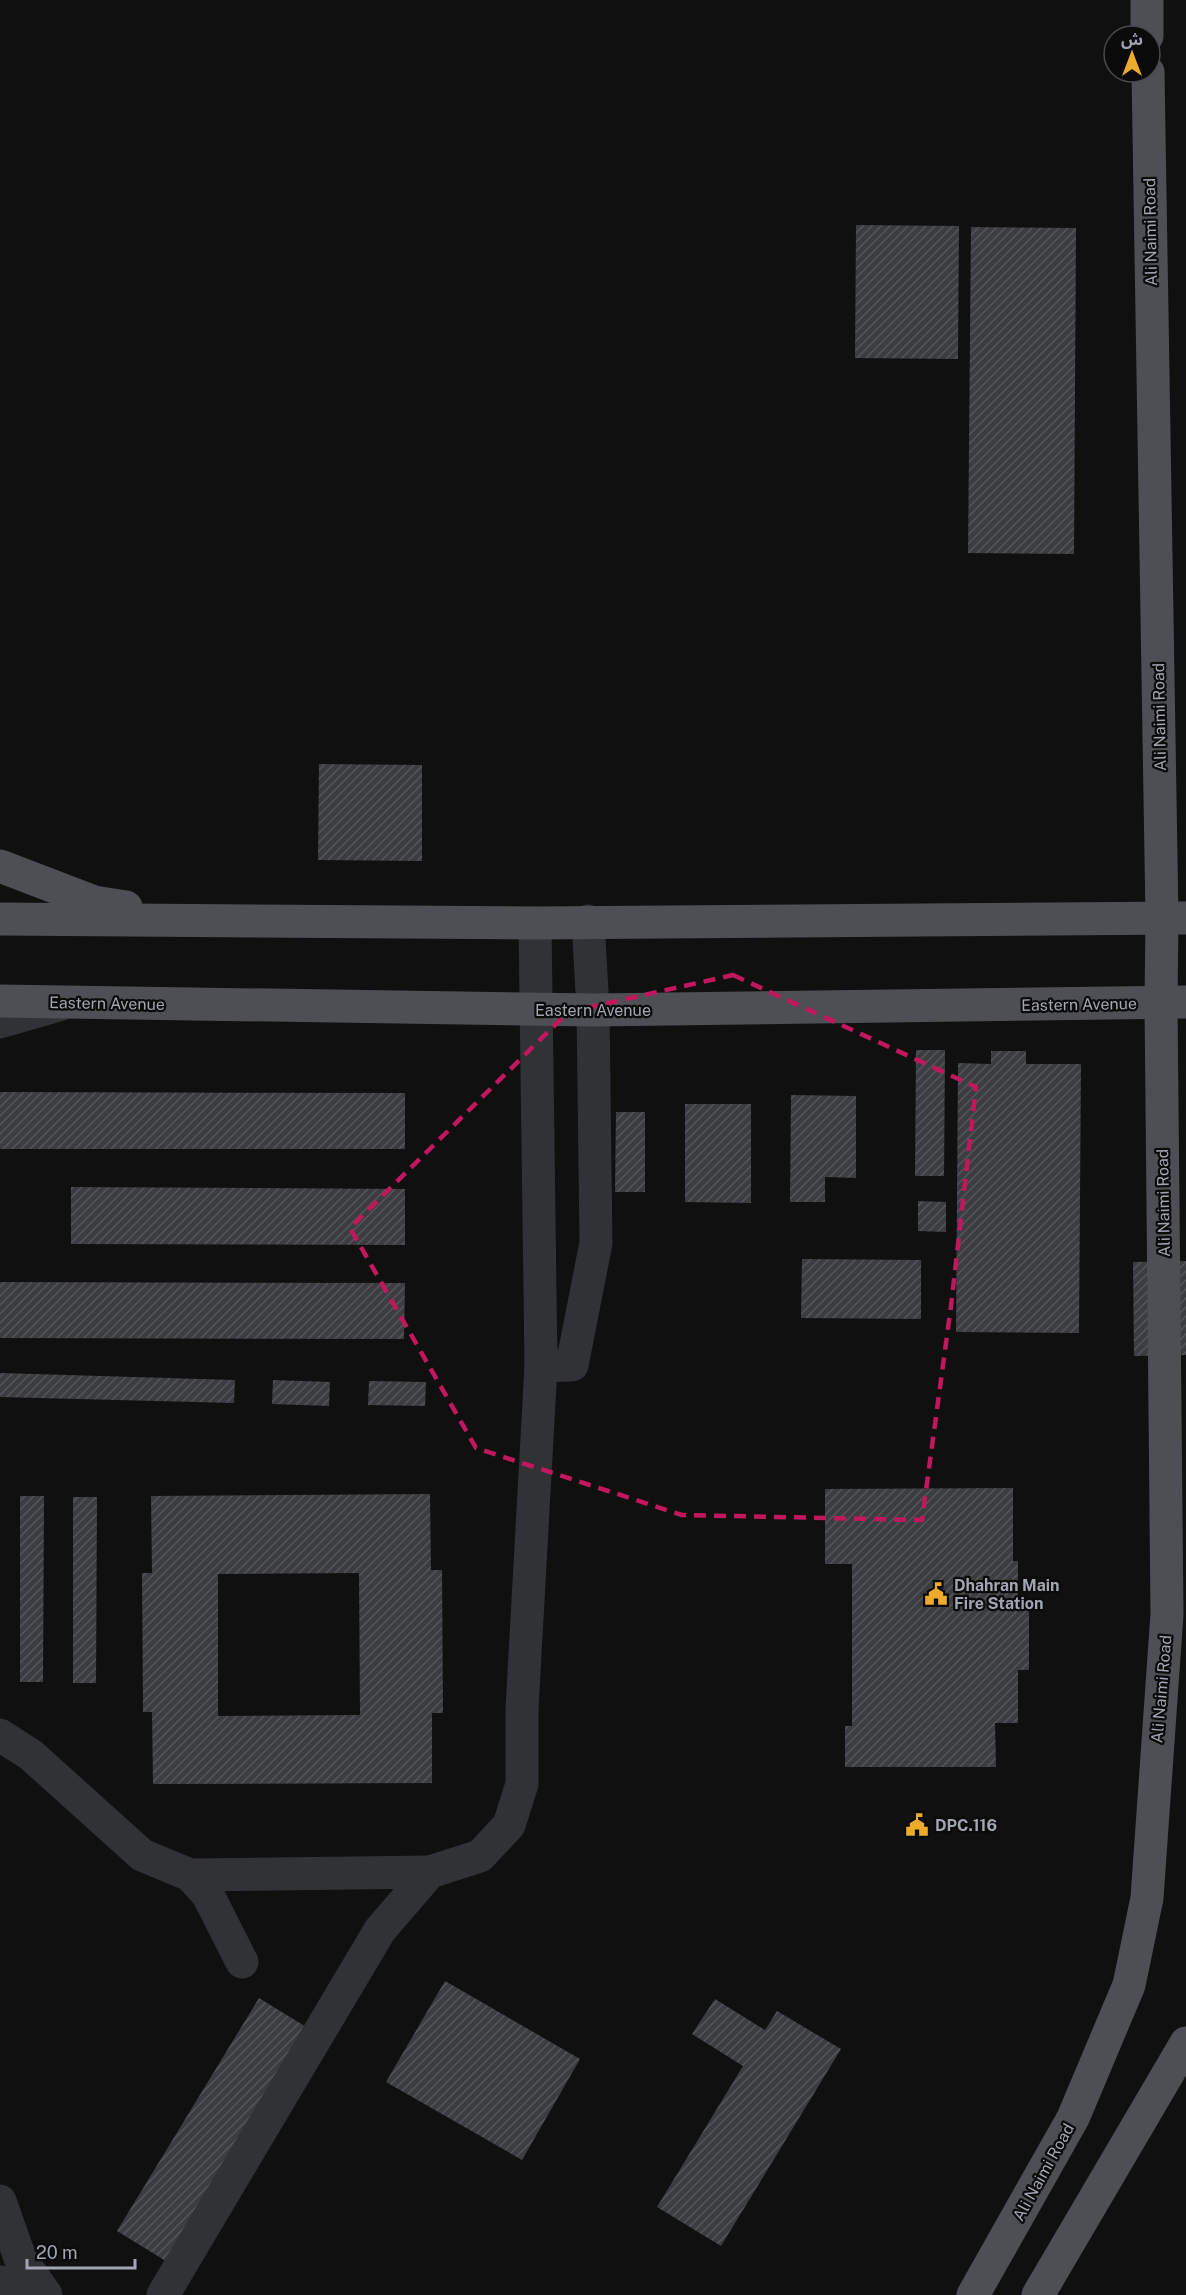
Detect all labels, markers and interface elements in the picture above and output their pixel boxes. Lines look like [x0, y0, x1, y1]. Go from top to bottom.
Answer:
north arrow [1102, 24, 1162, 84]
text: ش [1121, 30, 1143, 49]
street label: Ali Naimi Road [1140, 178, 1161, 286]
street label: Ali Naimi Road [1149, 663, 1170, 771]
street label: Eastern Avenue [49, 993, 165, 1014]
street label: Eastern Avenue [1021, 994, 1137, 1015]
street label: Eastern Avenue [535, 1001, 651, 1020]
street label: Ali Naimi Road [1153, 1149, 1174, 1257]
place label: Dhahran Main Fire Station [954, 1576, 1060, 1613]
public building icon: Dhahran Main Fire Station [923, 1581, 949, 1607]
street label: Ali Naimi Road [1147, 1634, 1176, 1744]
public building icon: DPC.116 [904, 1812, 930, 1838]
place label: DPC.116 [935, 1816, 997, 1835]
street label: Ali Naimi Road [1009, 2120, 1078, 2224]
scale bar [27, 2232, 135, 2270]
text: 20 m [36, 2242, 78, 2263]

